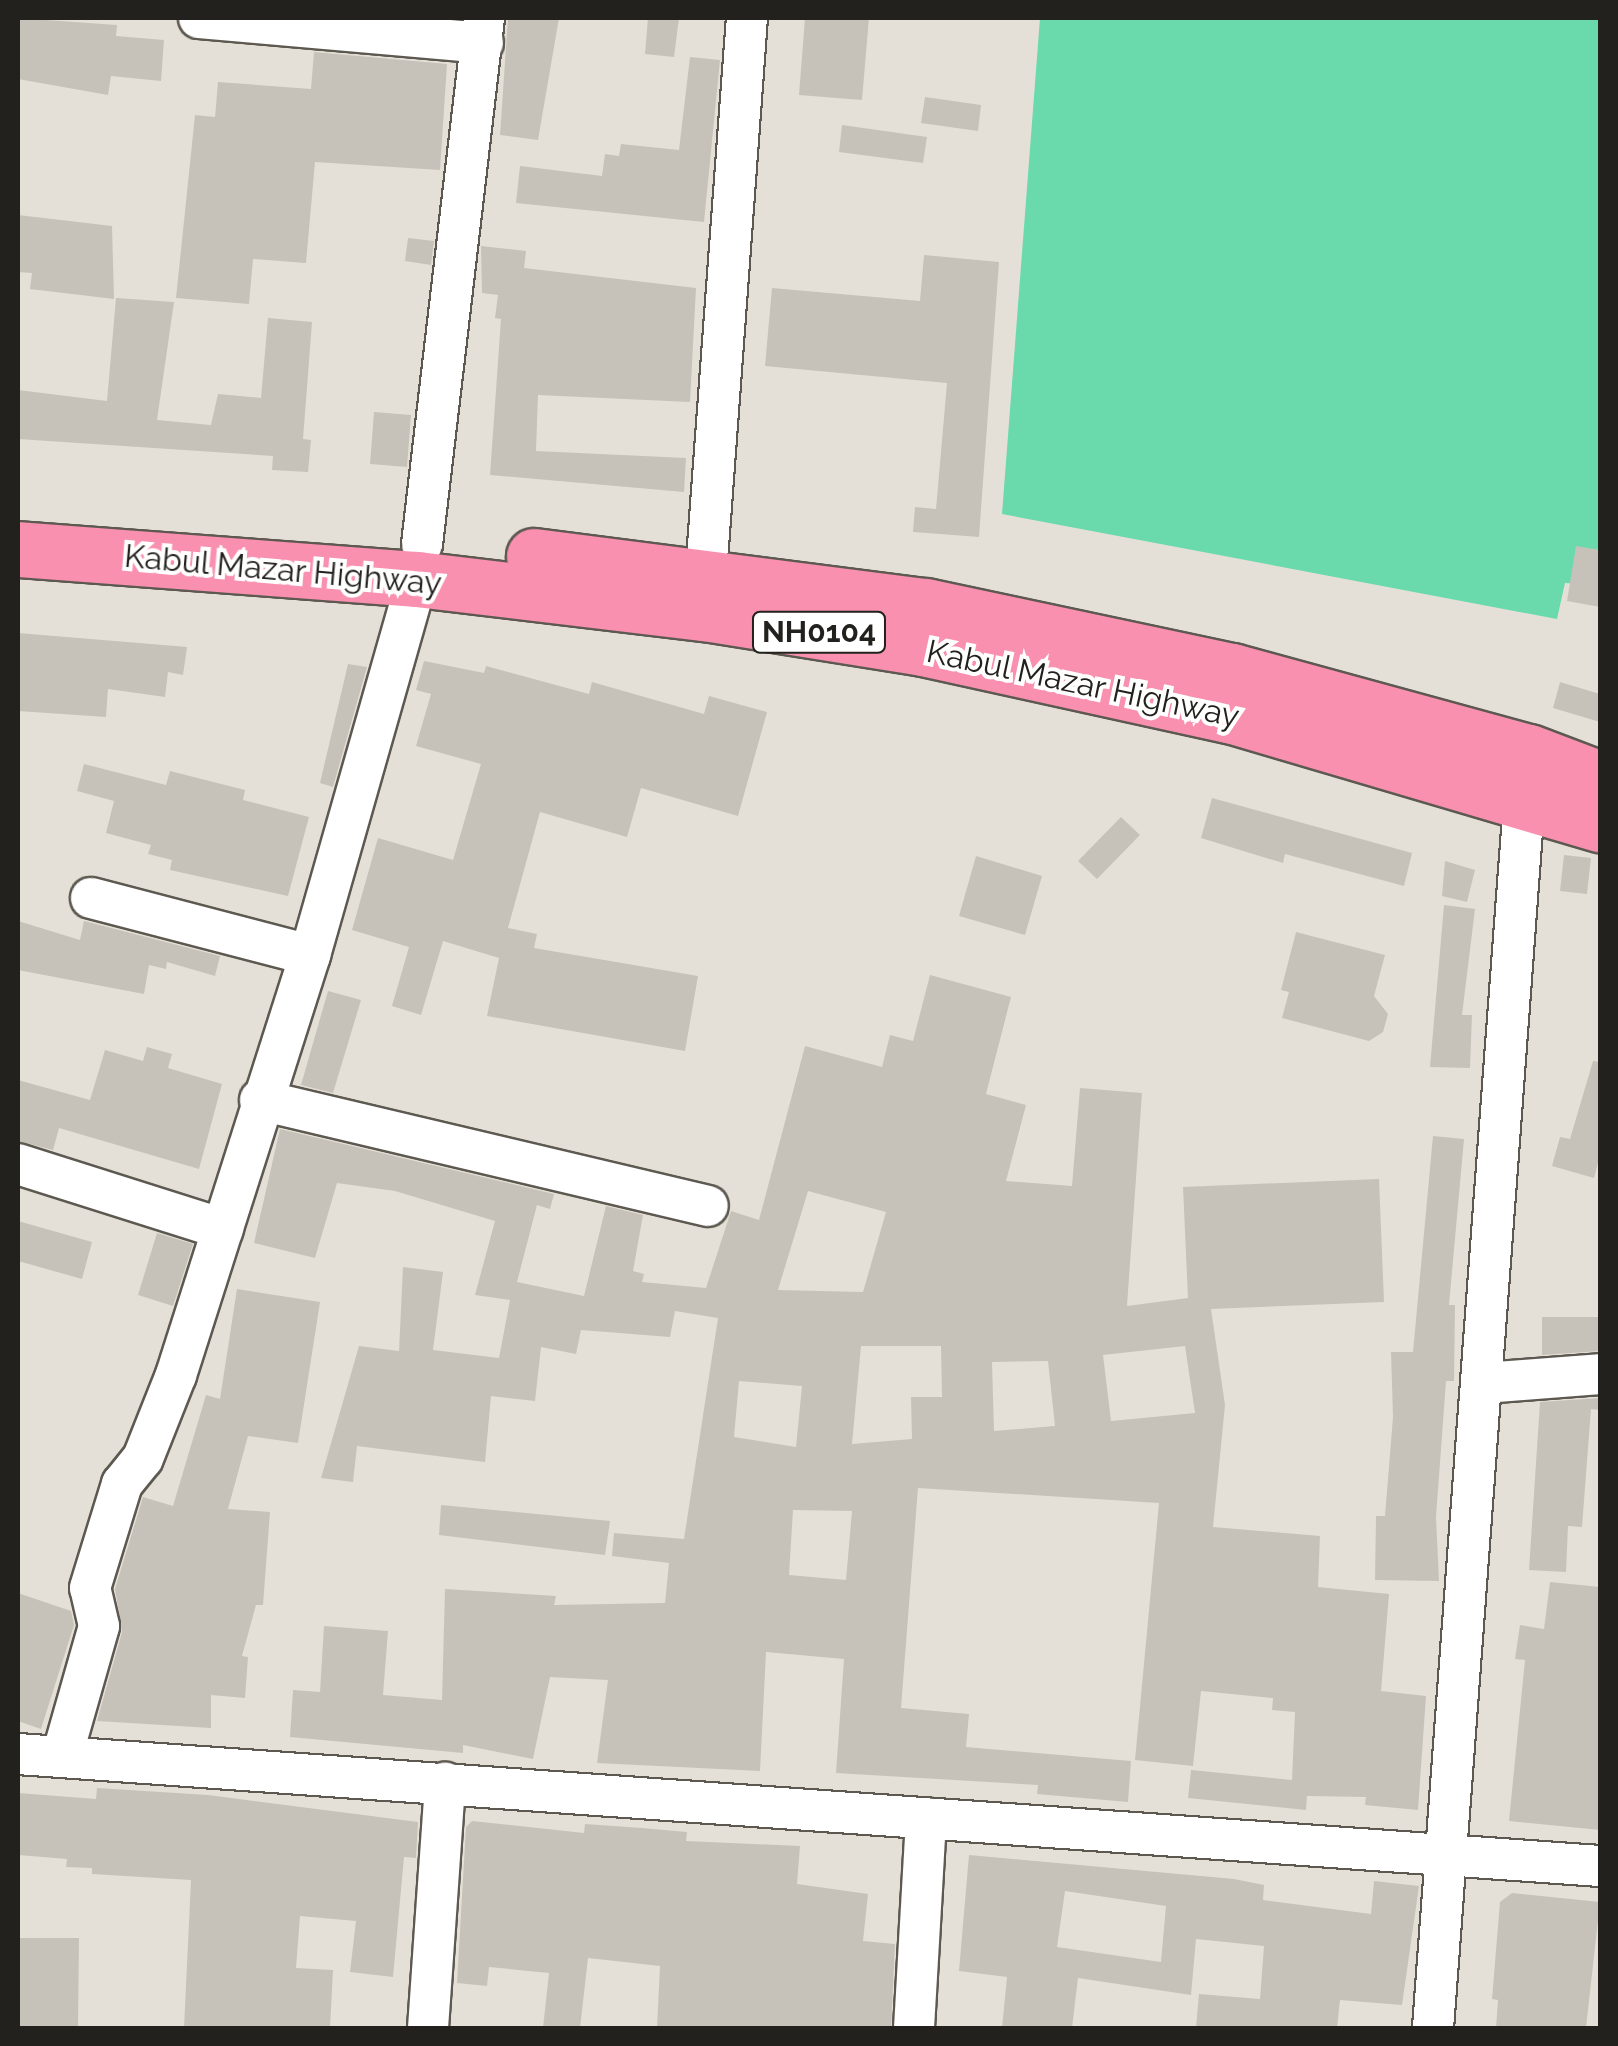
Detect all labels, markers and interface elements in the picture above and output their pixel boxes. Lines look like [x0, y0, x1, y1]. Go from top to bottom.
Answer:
street label: Kabul Mazar Highway [122, 537, 444, 603]
road number: NH0104 [752, 607, 886, 657]
street label: Kabul Mazar Highway [922, 632, 1244, 736]

